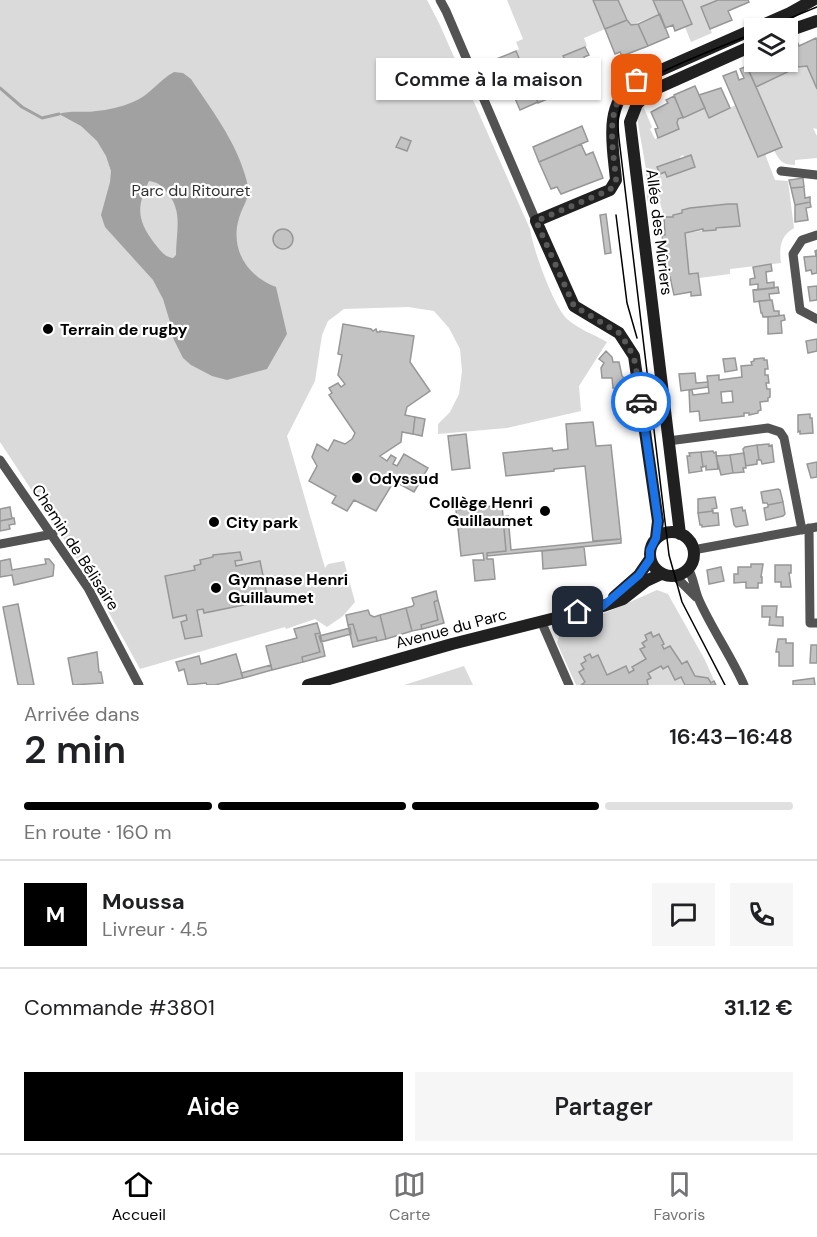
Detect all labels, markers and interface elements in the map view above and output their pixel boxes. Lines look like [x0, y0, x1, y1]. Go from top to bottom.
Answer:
map controls [744, 18, 798, 72]
button: layers [744, 18, 798, 72]
pin [611, 54, 662, 105]
callout: Comme à la maison [376, 59, 601, 101]
icon: bag [620, 63, 653, 96]
text: Comme à la maison [394, 66, 583, 92]
street label: Allée des Mûriers [641, 168, 678, 296]
park label: Parc du Ritouret [132, 180, 250, 201]
place label: Terrain de rugby [60, 319, 188, 340]
marker: Terrain de rugby [41, 322, 55, 336]
courier [611, 372, 671, 432]
icon: car [625, 386, 658, 419]
place label: Odyssud [369, 468, 439, 489]
marker: Odyssud [350, 471, 364, 485]
street label: Chemin de Bélisaire [27, 480, 124, 614]
place label: Collège Henri Guillaumet [429, 492, 533, 531]
marker: Collège Henri Guillaumet [538, 504, 552, 518]
place label: City park [226, 512, 299, 533]
marker: City park [207, 515, 221, 529]
place label: Gymnase Henri Guillaumet [228, 569, 348, 608]
marker: Gymnase Henri Guillaumet [209, 581, 223, 595]
pin [552, 586, 603, 637]
icon: home [561, 595, 594, 628]
street label: Avenue du Parc [393, 604, 509, 653]
text: Arrivée dans [24, 701, 140, 727]
text: 16:43–16:48 [669, 722, 793, 751]
text: 2 min [24, 724, 126, 775]
text: En route · 160 m [24, 819, 172, 845]
button: chat [652, 883, 715, 946]
button: phone [730, 883, 793, 946]
text: Moussa [102, 887, 185, 916]
text: M [46, 900, 65, 929]
text: Livreur · 4.5 [102, 916, 208, 942]
text: Commande #3801 [24, 993, 215, 1022]
text: 31.12 € [724, 993, 793, 1022]
button: Aide [24, 1072, 403, 1141]
button: Partager [415, 1072, 793, 1141]
tab: Accueil [112, 1168, 166, 1225]
tab: Carte [389, 1168, 430, 1225]
tab: Favoris [654, 1168, 705, 1225]

